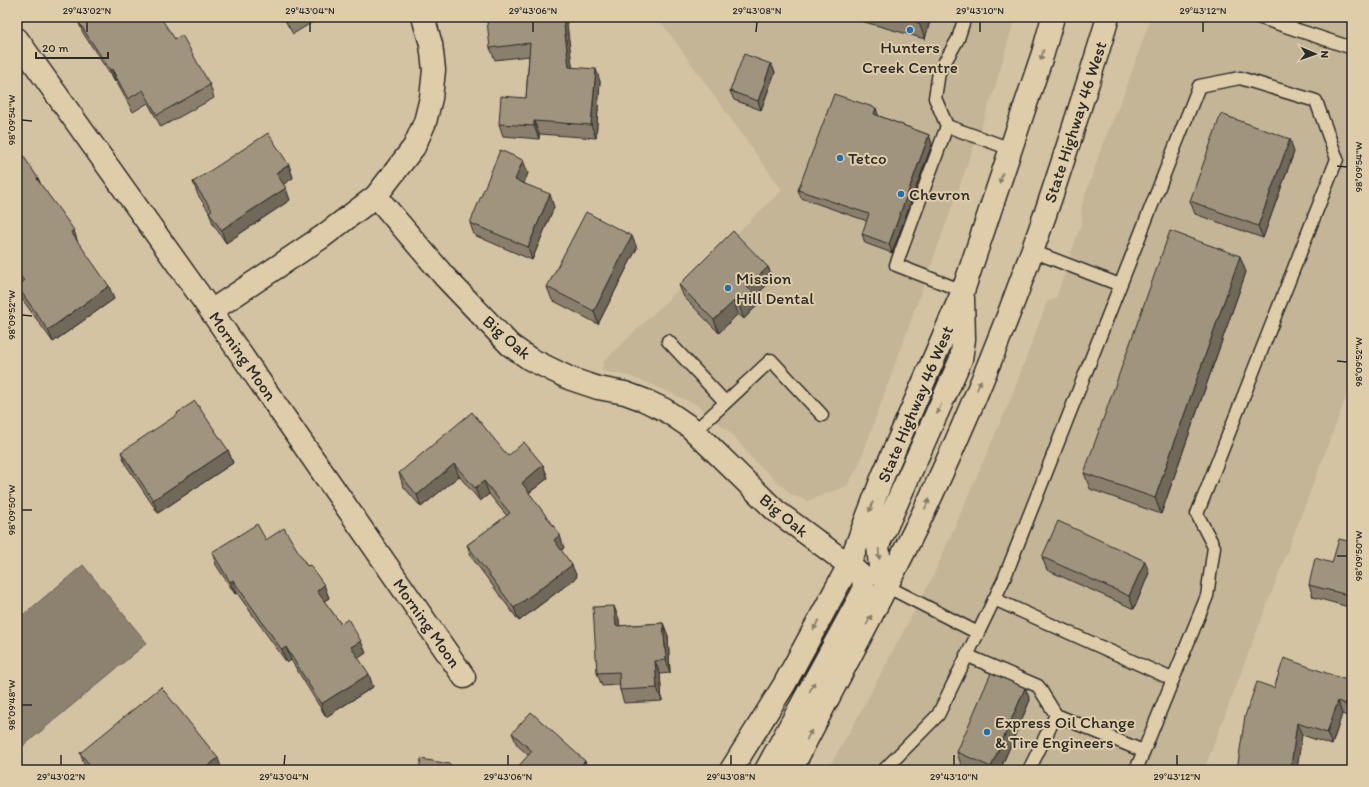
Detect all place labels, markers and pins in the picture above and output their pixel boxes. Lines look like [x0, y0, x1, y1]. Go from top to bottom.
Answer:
marker: Hunters Creek Centre [905, 25, 915, 35]
place label: Hunters Creek Centre [862, 37, 958, 77]
place label: Tetco [848, 148, 887, 168]
marker: Tetco [835, 153, 845, 163]
place label: Chevron [909, 184, 970, 204]
marker: Chevron [896, 189, 906, 199]
place label: Mission Hill Dental [736, 268, 814, 308]
marker: Mission Hill Dental [723, 283, 733, 293]
place label: Express Oil Change & Tire Engineers [995, 712, 1135, 752]
marker: Express Oil Change & Tire Engineers [982, 727, 992, 737]

